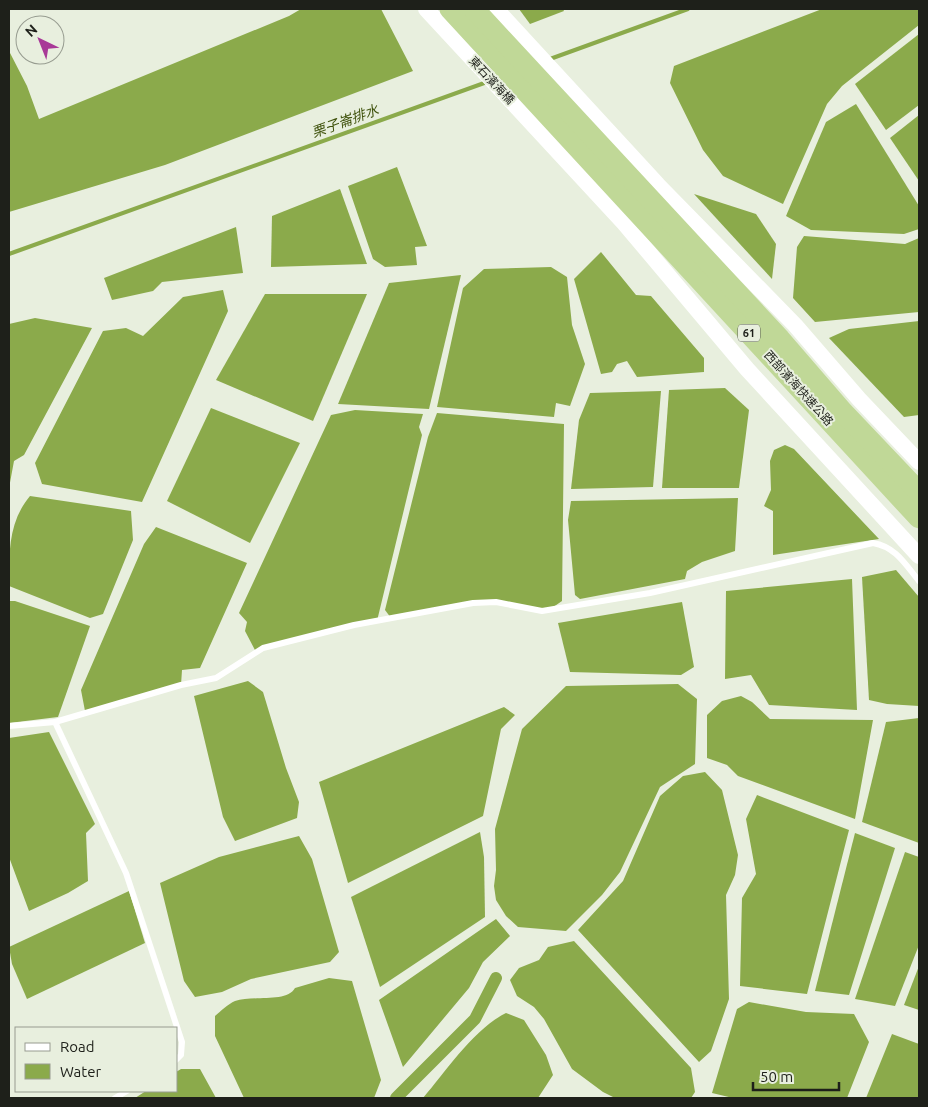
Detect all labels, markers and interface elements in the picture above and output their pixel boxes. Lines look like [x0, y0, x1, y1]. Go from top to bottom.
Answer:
north arrow [15, 15, 65, 65]
text: N [22, 21, 40, 40]
street label: 東石濱海橋 [467, 54, 517, 106]
water label: 栗子崙排水 [309, 101, 382, 140]
road number: 61 [738, 324, 760, 342]
street label: 西部濱海快速公路 [762, 348, 836, 428]
legend [15, 1027, 178, 1092]
text: Road [60, 1038, 95, 1055]
scale bar [753, 1060, 839, 1092]
text: Water [60, 1063, 101, 1080]
text: 50 m [760, 1068, 793, 1085]

